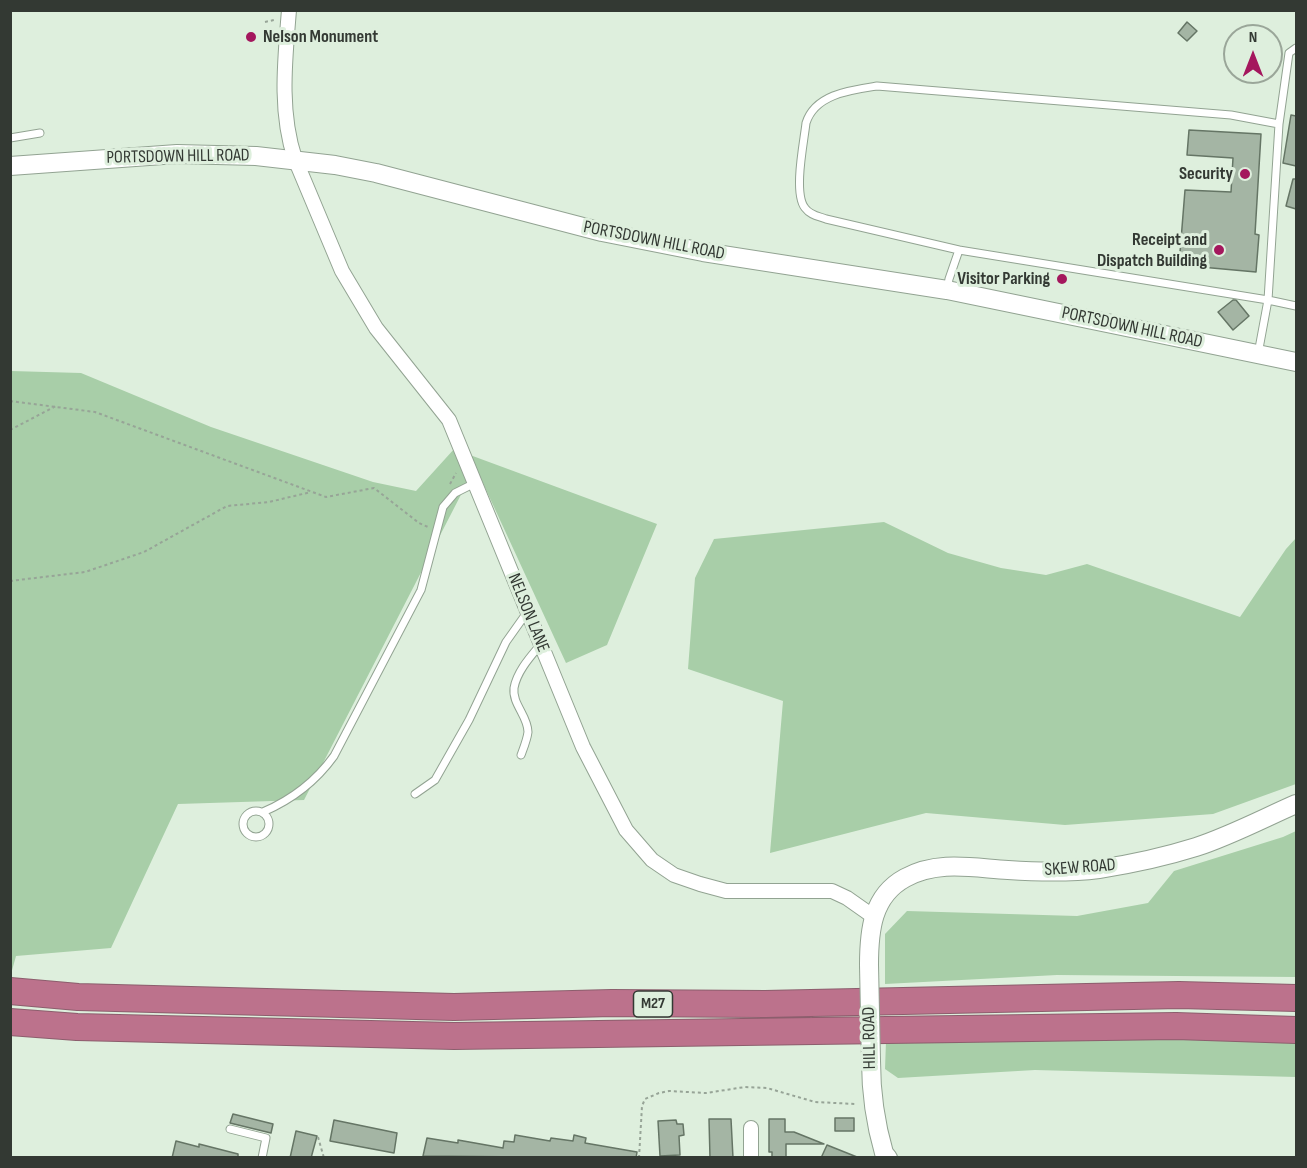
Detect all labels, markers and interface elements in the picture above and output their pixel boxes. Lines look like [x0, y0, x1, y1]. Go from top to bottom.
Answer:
north arrow [1223, 24, 1283, 84]
place label: Nelson Monument [263, 26, 378, 48]
text: N [1249, 28, 1257, 47]
marker: Nelson Monument [244, 30, 258, 44]
street label: PORTSDOWN HILL ROAD [106, 145, 250, 169]
place label: Security [1179, 163, 1233, 185]
marker: Security [1238, 167, 1252, 181]
street label: PORTSDOWN HILL ROAD [582, 217, 726, 265]
place label: Receipt and Dispatch Building [1097, 229, 1207, 272]
marker: Receipt and Dispatch Building [1212, 243, 1226, 257]
place label: Visitor Parking [957, 268, 1050, 290]
marker: Visitor Parking [1055, 272, 1069, 286]
street label: PORTSDOWN HILL ROAD [1060, 303, 1204, 353]
street label: NELSON LANE [502, 571, 554, 655]
street label: SKEW ROAD [1044, 855, 1116, 881]
road number: M27 [634, 991, 672, 1017]
street label: HILL ROAD [859, 1007, 881, 1069]

